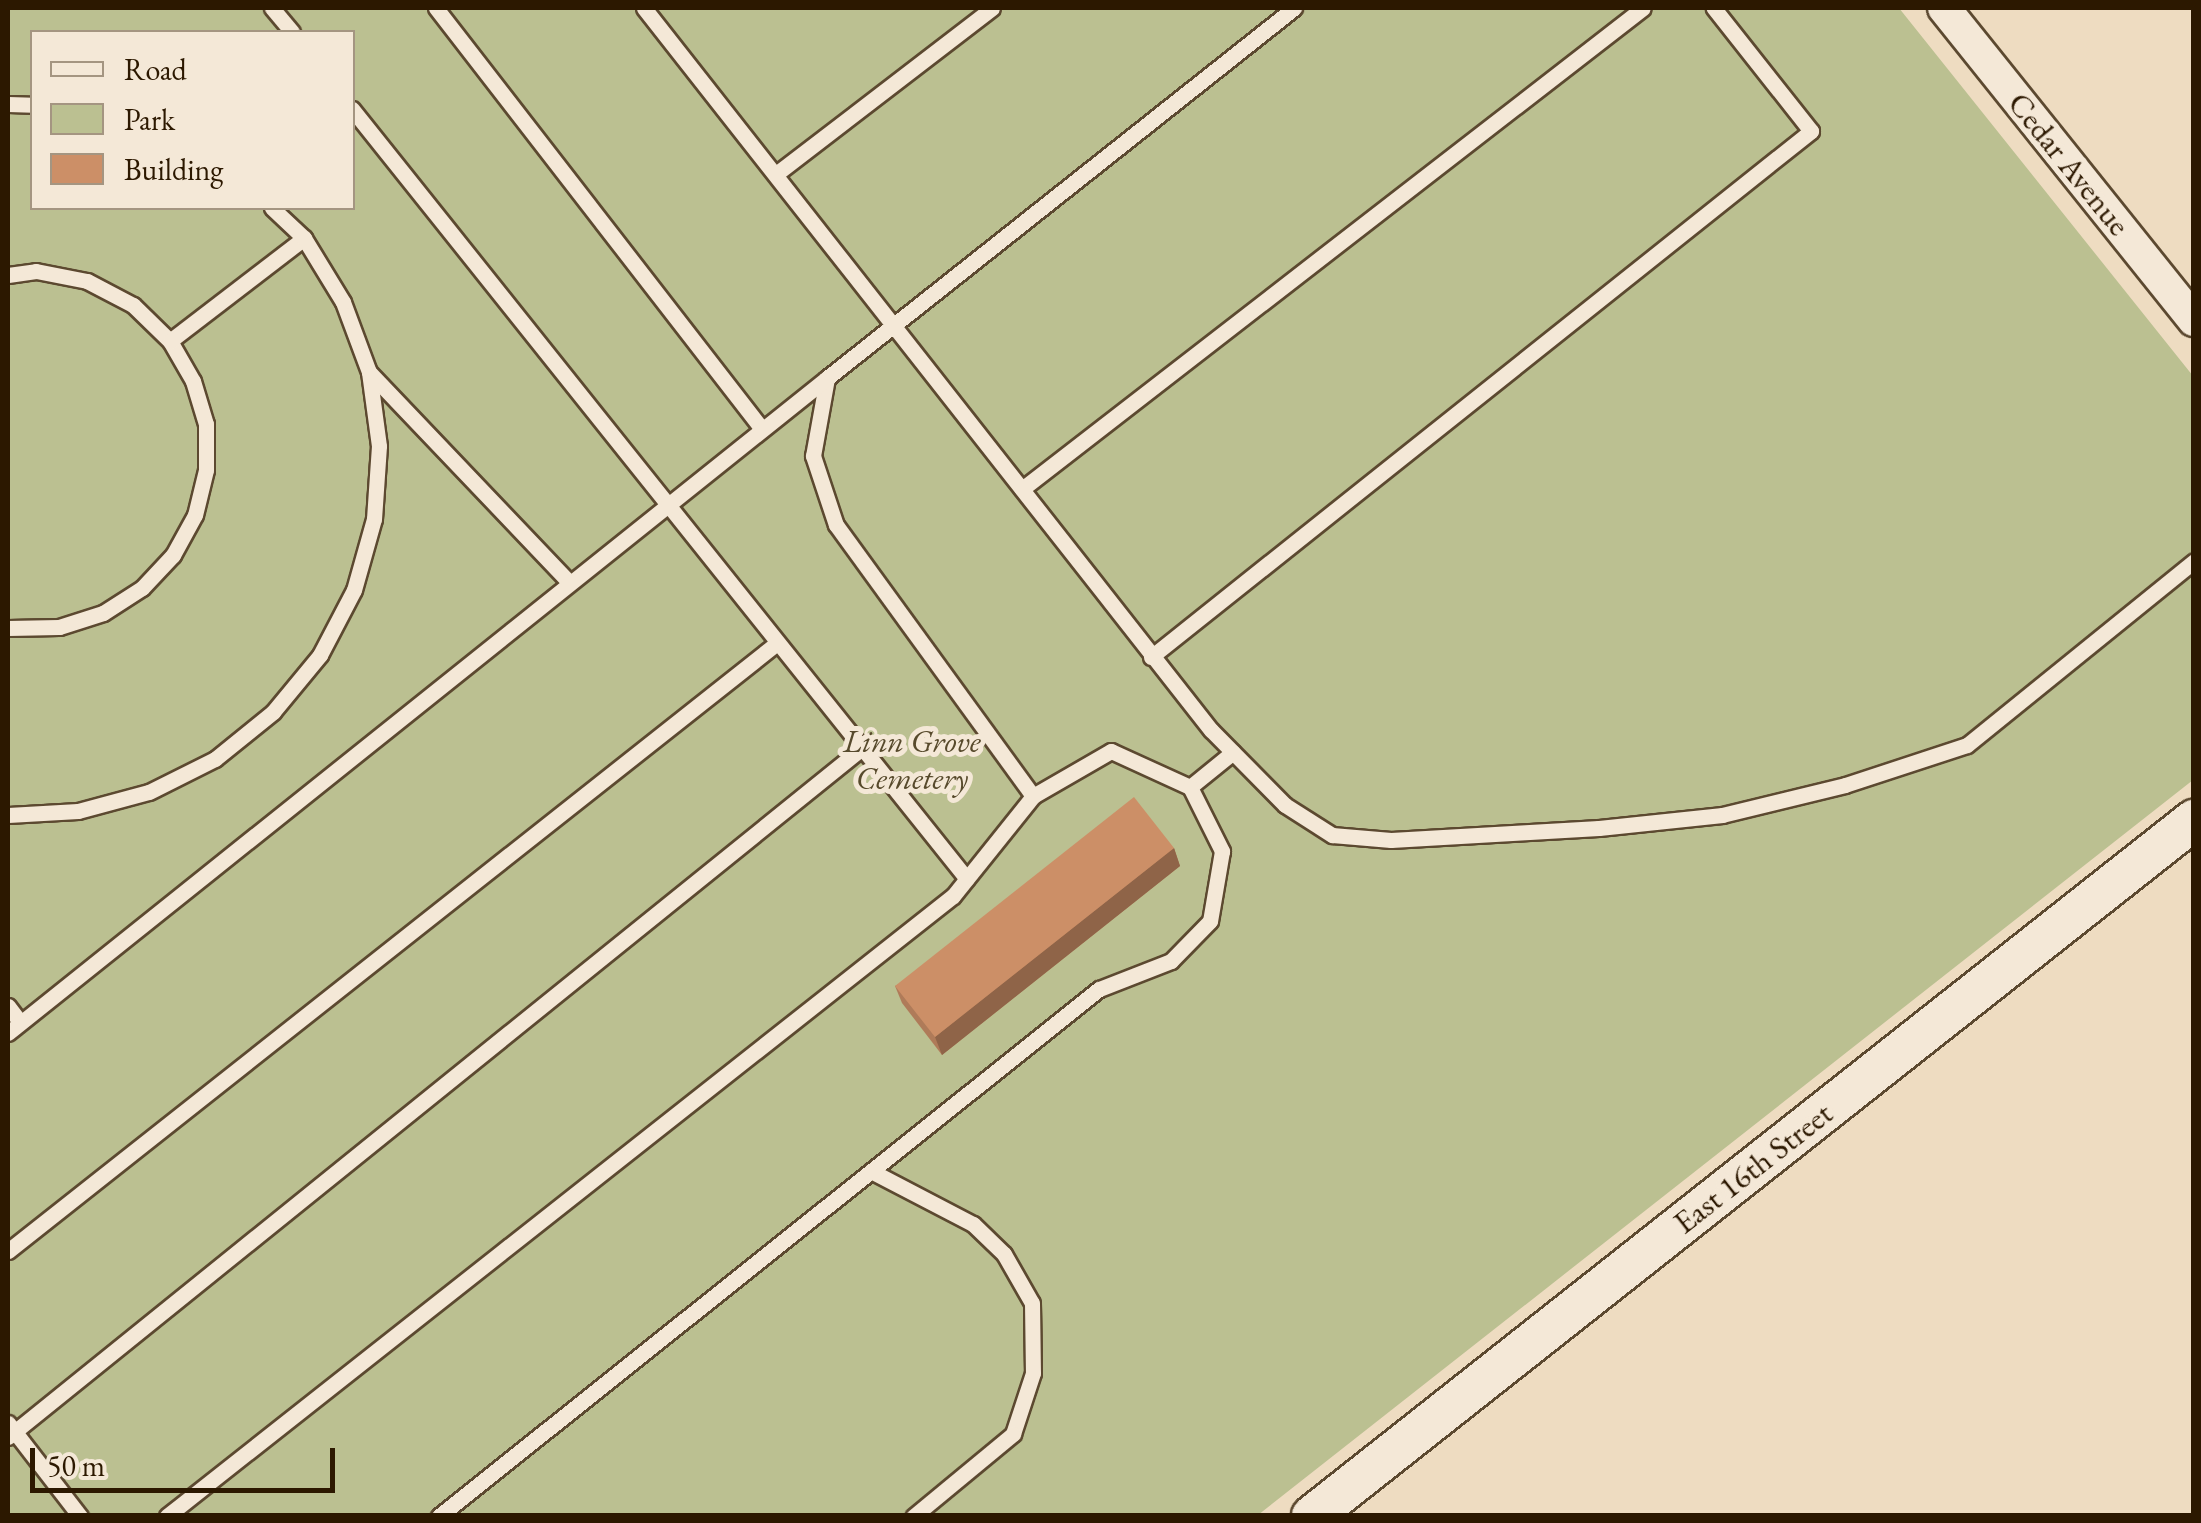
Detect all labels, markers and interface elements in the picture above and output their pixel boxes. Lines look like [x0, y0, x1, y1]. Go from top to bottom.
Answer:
legend [30, 30, 355, 210]
text: Road [124, 50, 187, 89]
street label: Cedar Avenue [2000, 85, 2138, 243]
text: Park [124, 100, 175, 139]
text: Building [124, 150, 223, 189]
park label: Linn Grove Cemetery [843, 723, 981, 798]
street label: East 16th Street [1666, 1094, 1840, 1242]
scale bar [35, 1428, 340, 1490]
text: 50 m [47, 1446, 105, 1485]

